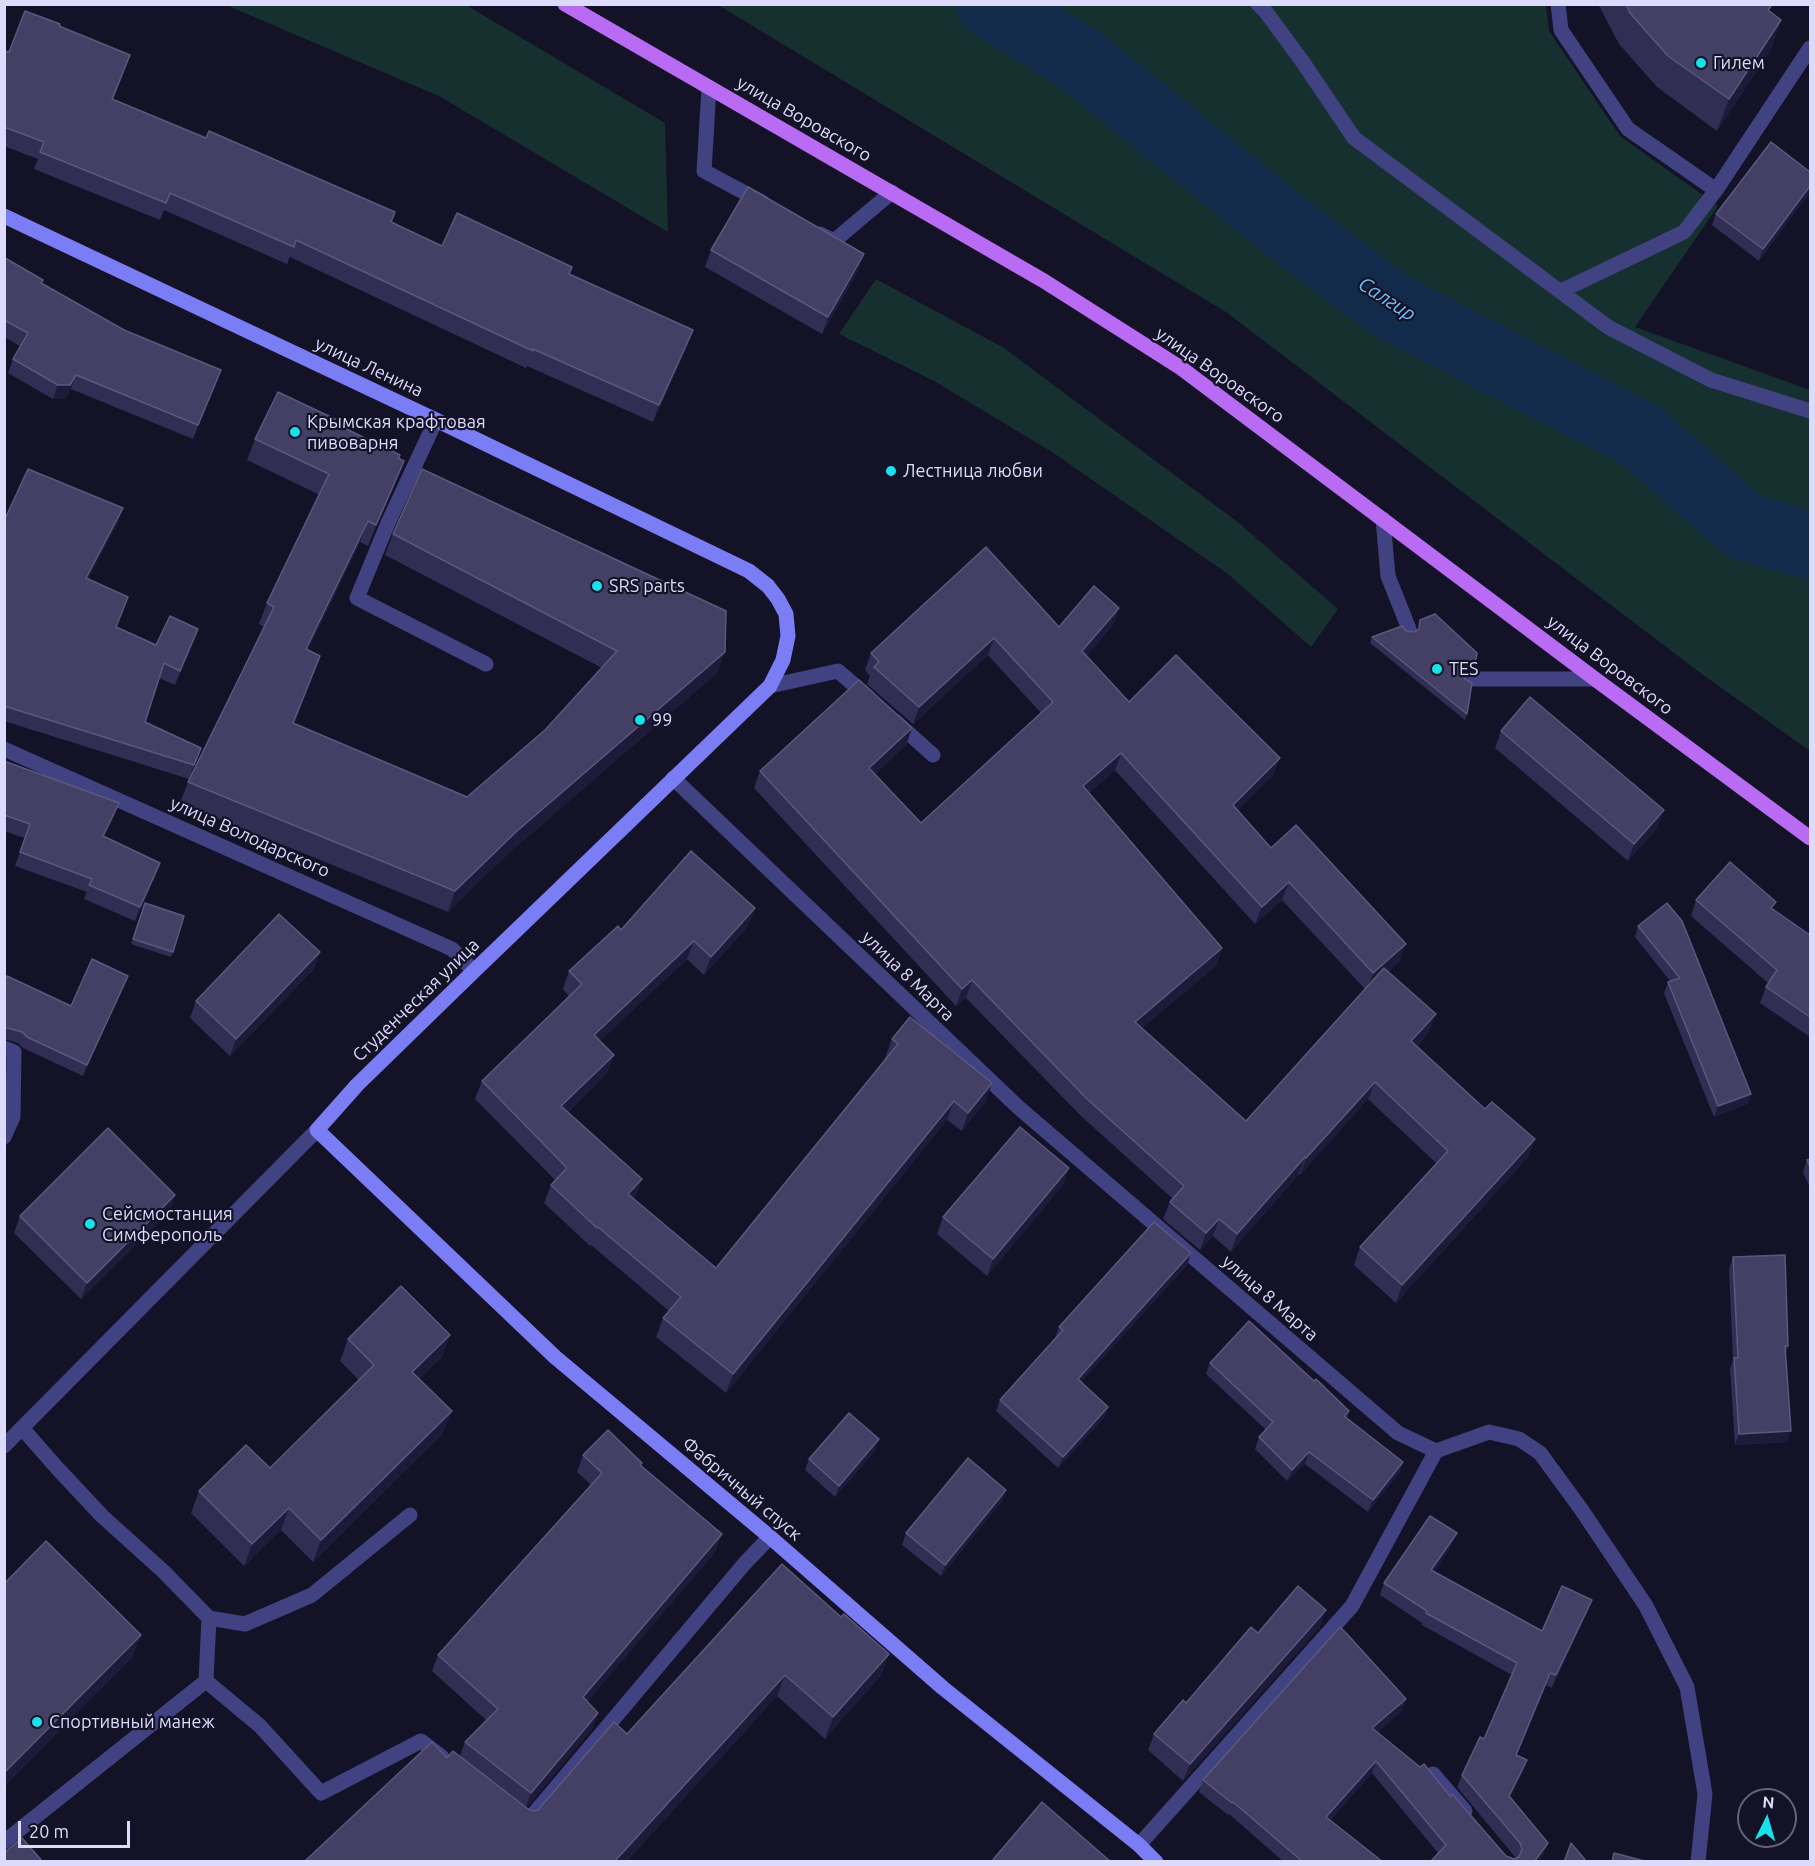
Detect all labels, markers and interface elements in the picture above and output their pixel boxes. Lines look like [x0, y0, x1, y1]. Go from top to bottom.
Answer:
place label: Гилем [1713, 52, 1765, 74]
marker: Гилем [1694, 56, 1708, 70]
street label: улица Воровского [733, 72, 875, 166]
water label: Салгир [1354, 272, 1420, 326]
street label: улица Воровского [1152, 323, 1288, 427]
street label: улица Ленина [312, 333, 426, 401]
place label: Крымская крафтовая пивоварня [307, 411, 486, 454]
marker: Крымская крафтовая пивоварня [288, 425, 302, 439]
place label: Лестница любви [903, 460, 1043, 482]
marker: Лестница любви [884, 464, 898, 478]
place label: SRS parts [609, 575, 685, 597]
marker: SRS parts [590, 579, 604, 593]
street label: улица Воровского [1543, 611, 1677, 719]
place label: TES [1449, 658, 1479, 680]
marker: TES [1430, 662, 1444, 676]
place label: 99 [652, 709, 672, 731]
marker: 99 [633, 713, 647, 727]
street label: улица Володарского [167, 792, 333, 882]
street label: улица 8 Марта [857, 926, 959, 1026]
street label: Студенческая улица [348, 934, 484, 1066]
place label: Сейсмостанция Симферополь [102, 1203, 233, 1246]
marker: Сейсмостанция Симферополь [83, 1217, 97, 1231]
street label: улица 8 Марта [1218, 1250, 1322, 1346]
street label: Фабричный спуск [678, 1433, 806, 1545]
place label: Спортивный манеж [49, 1711, 215, 1733]
marker: Спортивный манеж [30, 1715, 44, 1729]
north arrow [1737, 1788, 1797, 1848]
text: N [1762, 1793, 1775, 1812]
scale bar [21, 1809, 134, 1847]
text: 20 m [29, 1821, 69, 1841]

